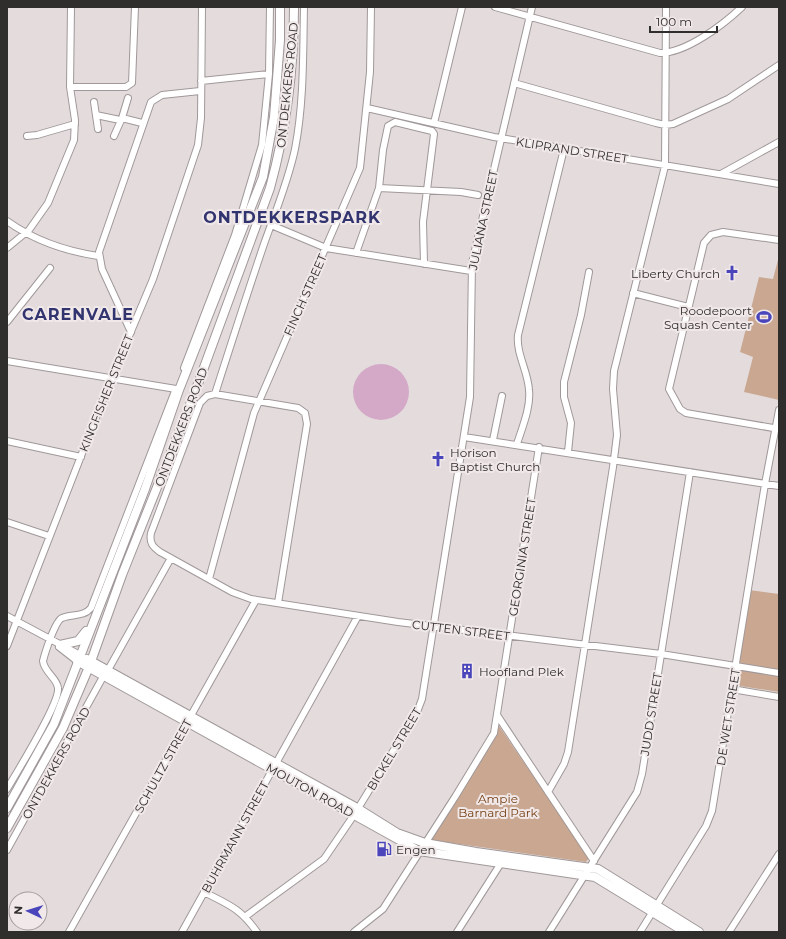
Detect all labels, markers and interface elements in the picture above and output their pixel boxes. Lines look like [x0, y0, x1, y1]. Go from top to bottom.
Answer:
scale bar [650, 8, 717, 34]
text: 100 m [656, 14, 692, 29]
street label: ONTDEKKERS ROAD [273, 21, 301, 148]
street label: KLIPRAND STREET [515, 134, 629, 166]
street label: JULIANA STREET [465, 168, 501, 272]
district label: ONTDEKKERSPARK [203, 208, 381, 227]
street label: FINCH STREET [280, 252, 330, 338]
church icon: Liberty Church [723, 264, 741, 282]
place label: Liberty Church [631, 266, 720, 281]
place label: Roodepoort Squash Center [664, 303, 752, 332]
district label: CARENVALE [22, 305, 134, 324]
sports icon: Roodepoort Squash Center [755, 308, 773, 326]
street label: KINGFISHER STREET [76, 332, 136, 454]
street label: ONTDEKKERS ROAD [151, 365, 211, 489]
place label: Horison Baptist Church [450, 445, 540, 474]
church icon: Horison Baptist Church [429, 450, 447, 468]
street label: GEORGINIA STREET [505, 497, 539, 617]
street label: CUTTEN STREET [411, 617, 511, 643]
building icon: Hoofland Plek [458, 662, 476, 680]
place label: Hoofland Plek [479, 664, 565, 679]
street label: DE WET STREET [713, 667, 743, 767]
street label: JUDD STREET [637, 671, 665, 758]
street label: ONTDEKKERS ROAD [19, 704, 93, 822]
street label: BICKEL STREET [363, 705, 425, 793]
street label: SCHULTZ STREET [131, 716, 195, 816]
street label: MOUTON ROAD [264, 760, 356, 820]
street label: BUHRMANN STREET [198, 778, 272, 896]
park label: Ampie Barnard Park [458, 791, 539, 820]
fuel station icon: Engen [375, 840, 393, 858]
place label: Engen [396, 842, 436, 857]
north arrow [8, 891, 48, 931]
text: N [11, 905, 25, 915]

